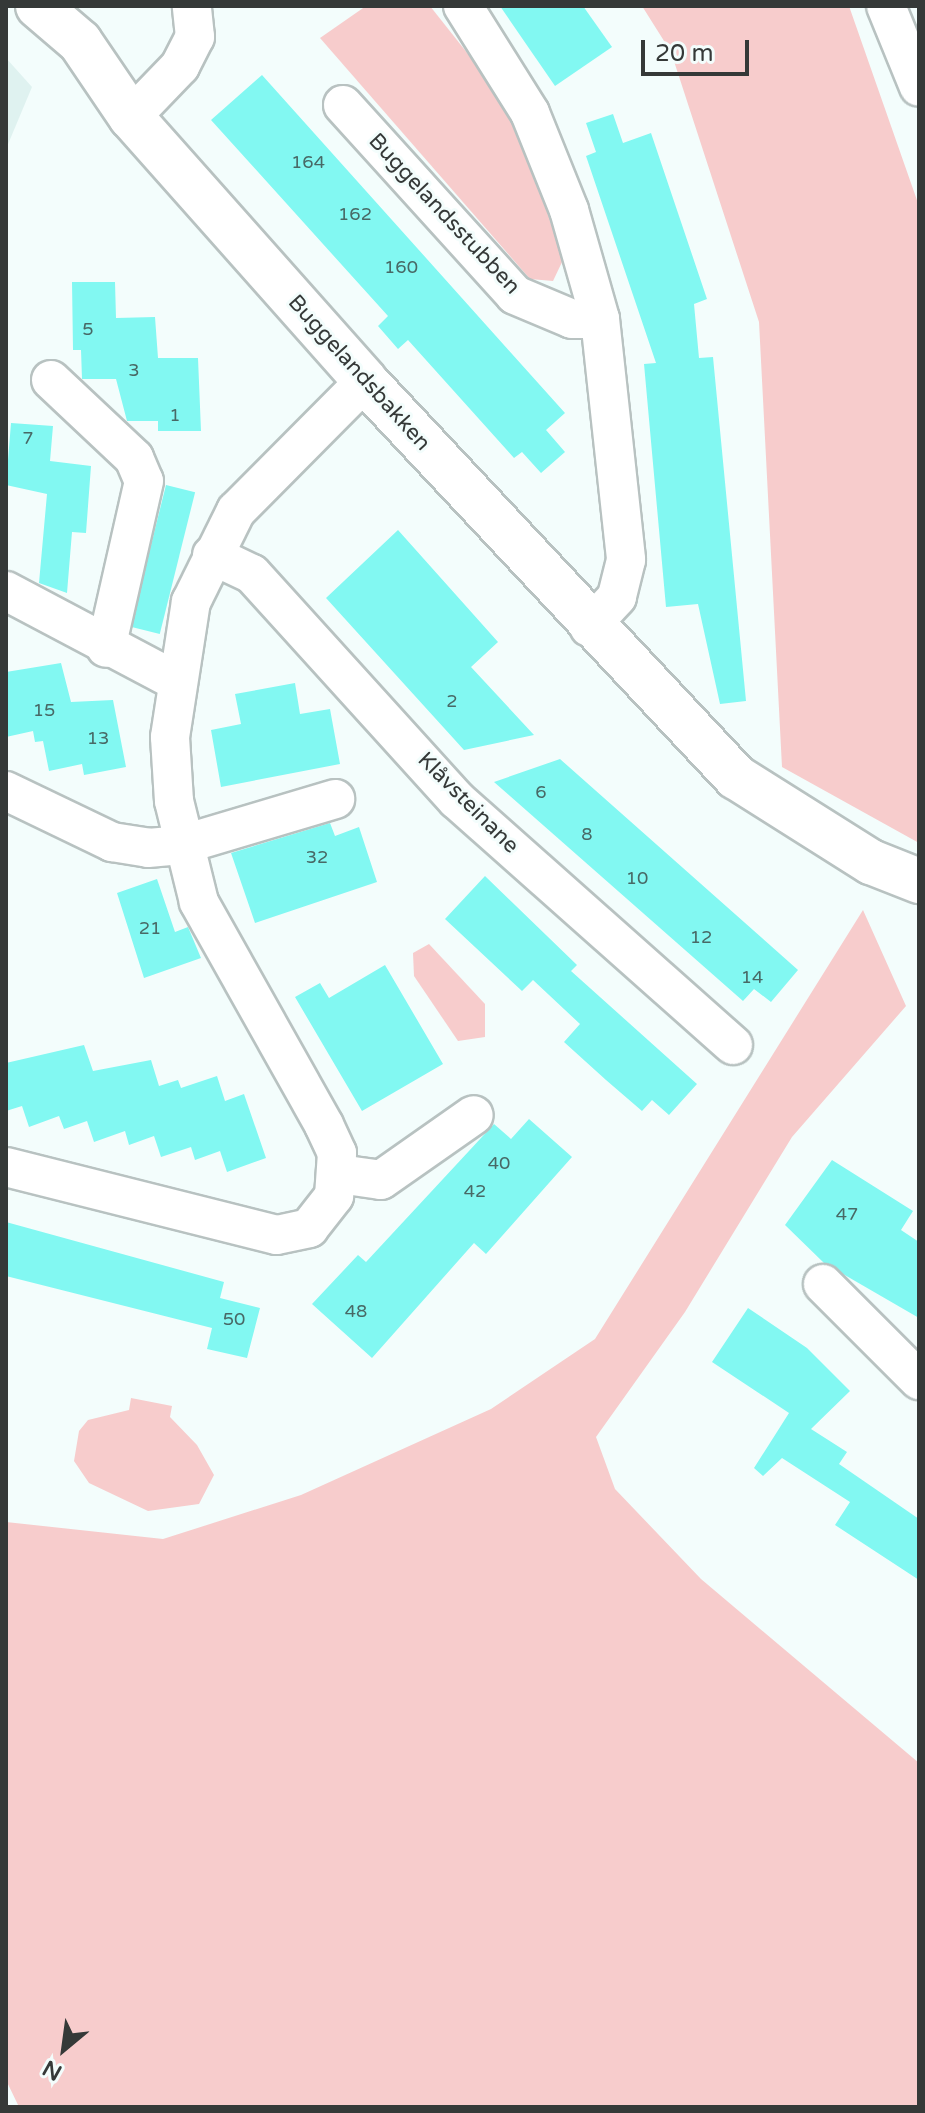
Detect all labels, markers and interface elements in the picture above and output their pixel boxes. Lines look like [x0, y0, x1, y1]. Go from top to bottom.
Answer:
scale bar [645, 24, 753, 74]
text: 20 m [655, 39, 713, 68]
street label: Buggelandsstubben [363, 128, 525, 300]
house number: 164 [291, 151, 325, 173]
house number: 162 [338, 203, 372, 225]
house number: 160 [384, 256, 418, 278]
street label: Buggelandsbakken [282, 290, 436, 456]
house number: 5 [82, 318, 94, 340]
house number: 3 [128, 359, 140, 381]
house number: 1 [169, 404, 181, 426]
house number: 7 [22, 427, 34, 449]
house number: 2 [446, 690, 458, 712]
house number: 15 [33, 699, 55, 721]
house number: 13 [87, 727, 109, 749]
street label: Klåvsteinane [412, 747, 524, 859]
house number: 6 [535, 781, 547, 803]
house number: 8 [581, 823, 593, 845]
house number: 32 [306, 846, 328, 868]
house number: 10 [626, 867, 648, 889]
house number: 21 [139, 917, 161, 939]
house number: 12 [690, 926, 712, 948]
house number: 14 [741, 966, 763, 988]
house number: 40 [488, 1152, 510, 1174]
house number: 42 [464, 1180, 486, 1202]
house number: 47 [836, 1203, 858, 1225]
house number: 48 [345, 1300, 367, 1322]
house number: 50 [223, 1308, 245, 1330]
north arrow [24, 2009, 104, 2089]
text: N [38, 2054, 66, 2086]

